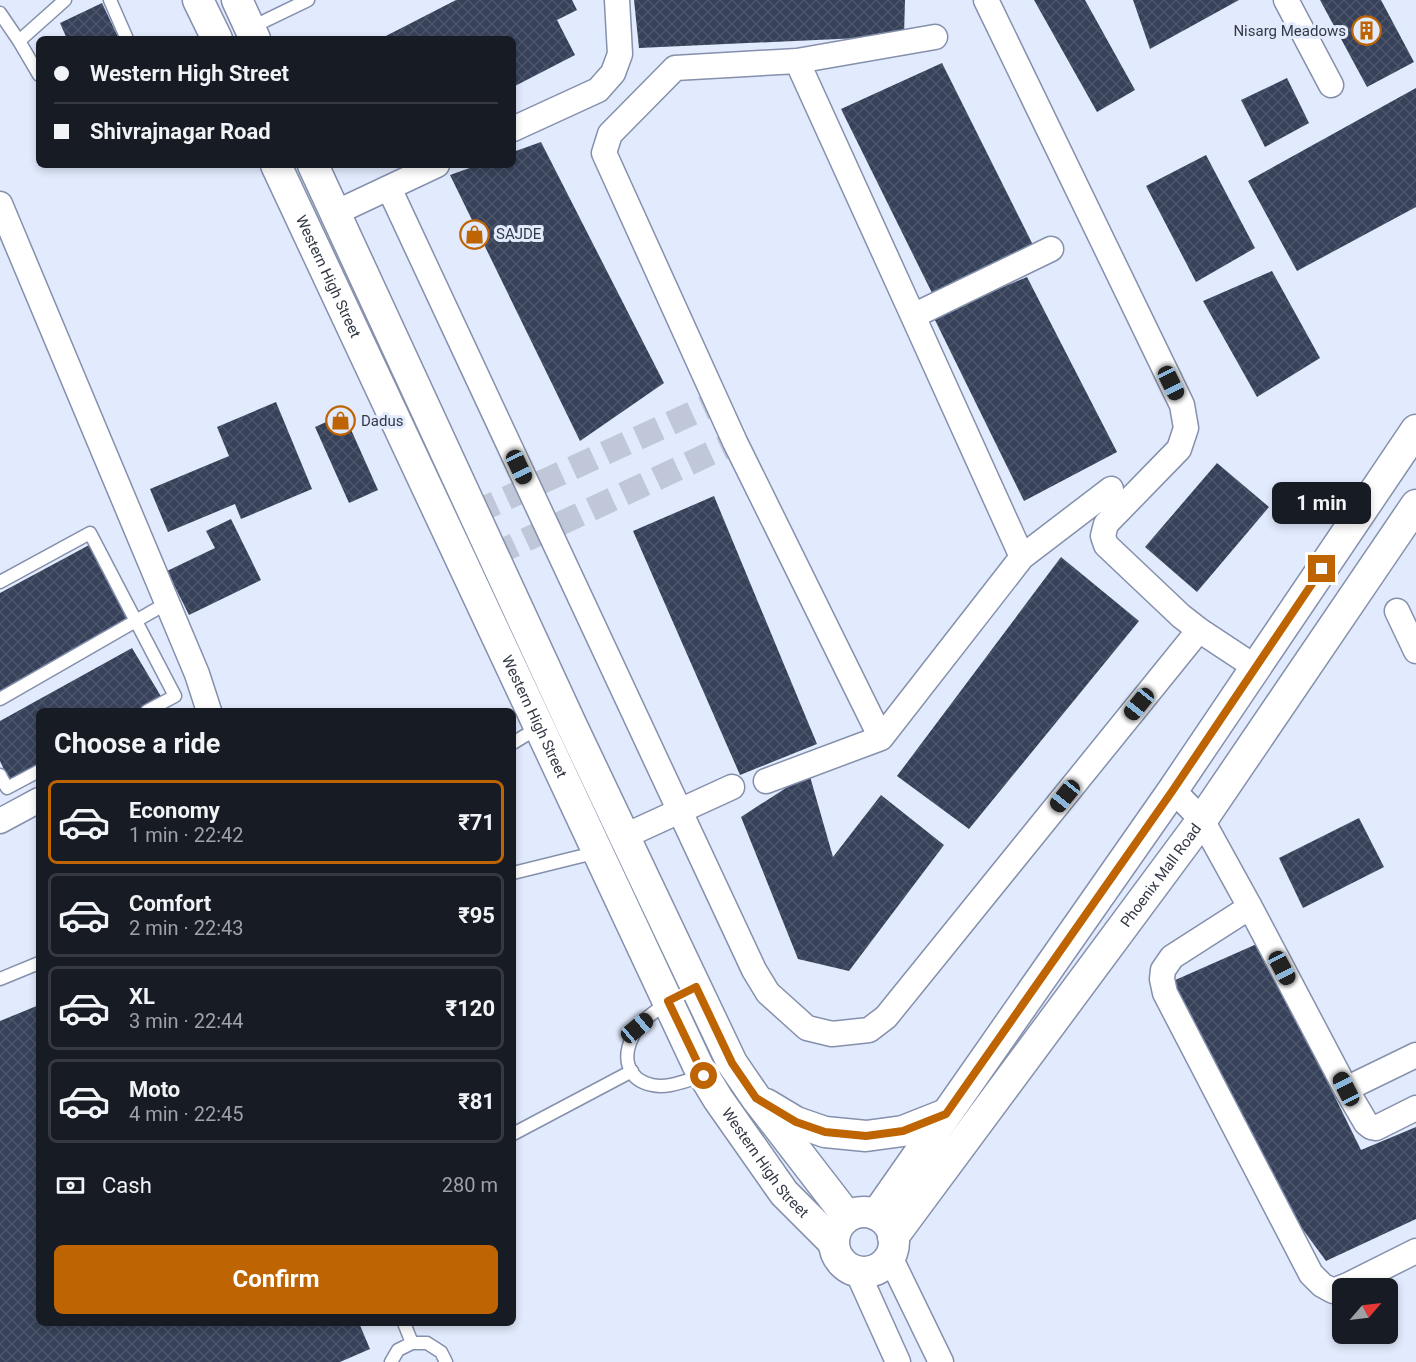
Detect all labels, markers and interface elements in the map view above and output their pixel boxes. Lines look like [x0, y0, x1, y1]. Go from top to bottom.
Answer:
building icon: Nisarg Meadows [1351, 15, 1383, 47]
place label: Nisarg Meadows [1233, 22, 1346, 40]
text: Western High Street [90, 61, 289, 86]
text: Shivrajnagar Road [90, 119, 271, 144]
street label: Western High Street [292, 212, 365, 341]
shop icon: SAJDE [459, 218, 491, 250]
place label: SAJDE [496, 225, 542, 243]
car [1155, 363, 1187, 403]
shop icon: Dadus [324, 405, 356, 437]
place label: Dadus [361, 412, 403, 430]
car [503, 447, 535, 487]
callout: 1 min [1272, 482, 1372, 524]
text: 1 min [1296, 491, 1347, 515]
route end [1308, 555, 1335, 582]
street label: Western High Street [498, 652, 571, 781]
car [1121, 684, 1157, 724]
text: Choose a ride [54, 728, 220, 760]
car [1047, 776, 1083, 816]
icon: car [57, 795, 111, 849]
text: Economy [129, 798, 220, 823]
text: ₹71 [458, 810, 495, 835]
street label: Phoenix Mall Road [1117, 820, 1205, 931]
text: 1 min · 22:42 [129, 823, 244, 847]
icon: car [57, 888, 111, 942]
text: Comfort [129, 891, 211, 916]
text: ₹95 [458, 903, 495, 928]
text: 2 min · 22:43 [129, 916, 244, 940]
car [1266, 948, 1298, 988]
icon: car [57, 981, 111, 1035]
text: XL [129, 984, 155, 1009]
text: ₹120 [446, 996, 495, 1021]
text: 3 min · 22:44 [129, 1009, 244, 1033]
car [617, 1010, 657, 1046]
route start [690, 1062, 717, 1089]
car [1330, 1069, 1362, 1109]
icon: car [57, 1074, 111, 1128]
text: Moto [129, 1077, 180, 1102]
text: ₹81 [458, 1089, 495, 1114]
text: 4 min · 22:45 [129, 1102, 244, 1126]
street label: Western High Street [718, 1104, 813, 1222]
icon: cash [54, 1169, 87, 1202]
text: Cash [102, 1173, 152, 1198]
text: 280 m [442, 1173, 498, 1197]
button: Confirm [54, 1245, 498, 1314]
north arrow [1332, 1278, 1398, 1344]
map controls [1332, 1278, 1398, 1344]

